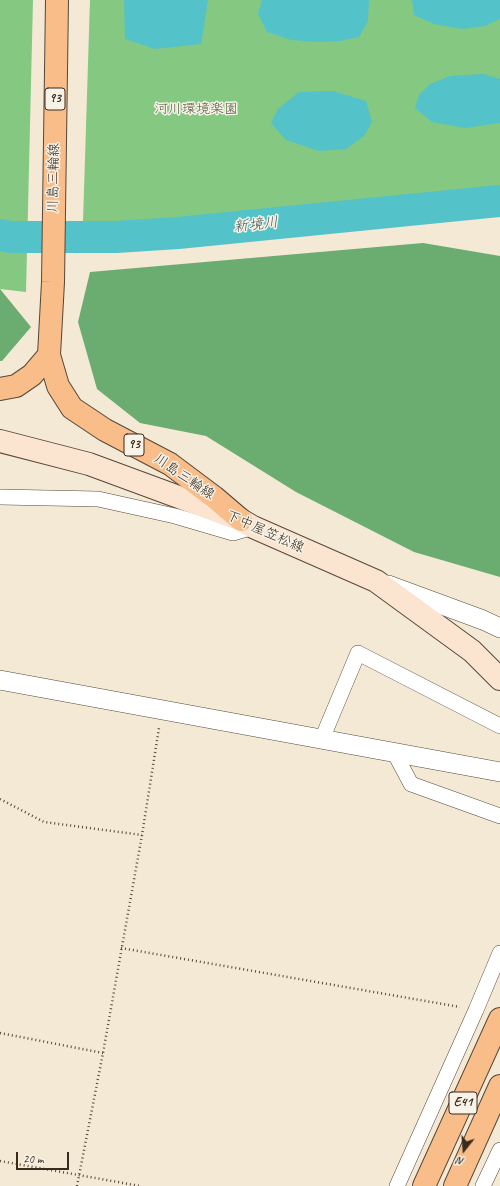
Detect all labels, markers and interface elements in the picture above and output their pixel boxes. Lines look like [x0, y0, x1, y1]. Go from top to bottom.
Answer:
road number: 93 [45, 88, 65, 110]
park label: 河川環境楽園 [154, 101, 238, 117]
street label: 川島三輪線 [45, 143, 63, 213]
water label: 新境川 [233, 214, 279, 236]
road number: 93 [124, 434, 144, 456]
street label: 川島三輪線 [150, 450, 218, 504]
street label: 下中屋笠松線 [223, 507, 307, 557]
road number: E41 [449, 1092, 477, 1114]
north arrow [444, 1130, 484, 1170]
scale bar [18, 1144, 71, 1170]
text: 20 m [23, 1151, 43, 1167]
text: N [455, 1154, 466, 1169]

